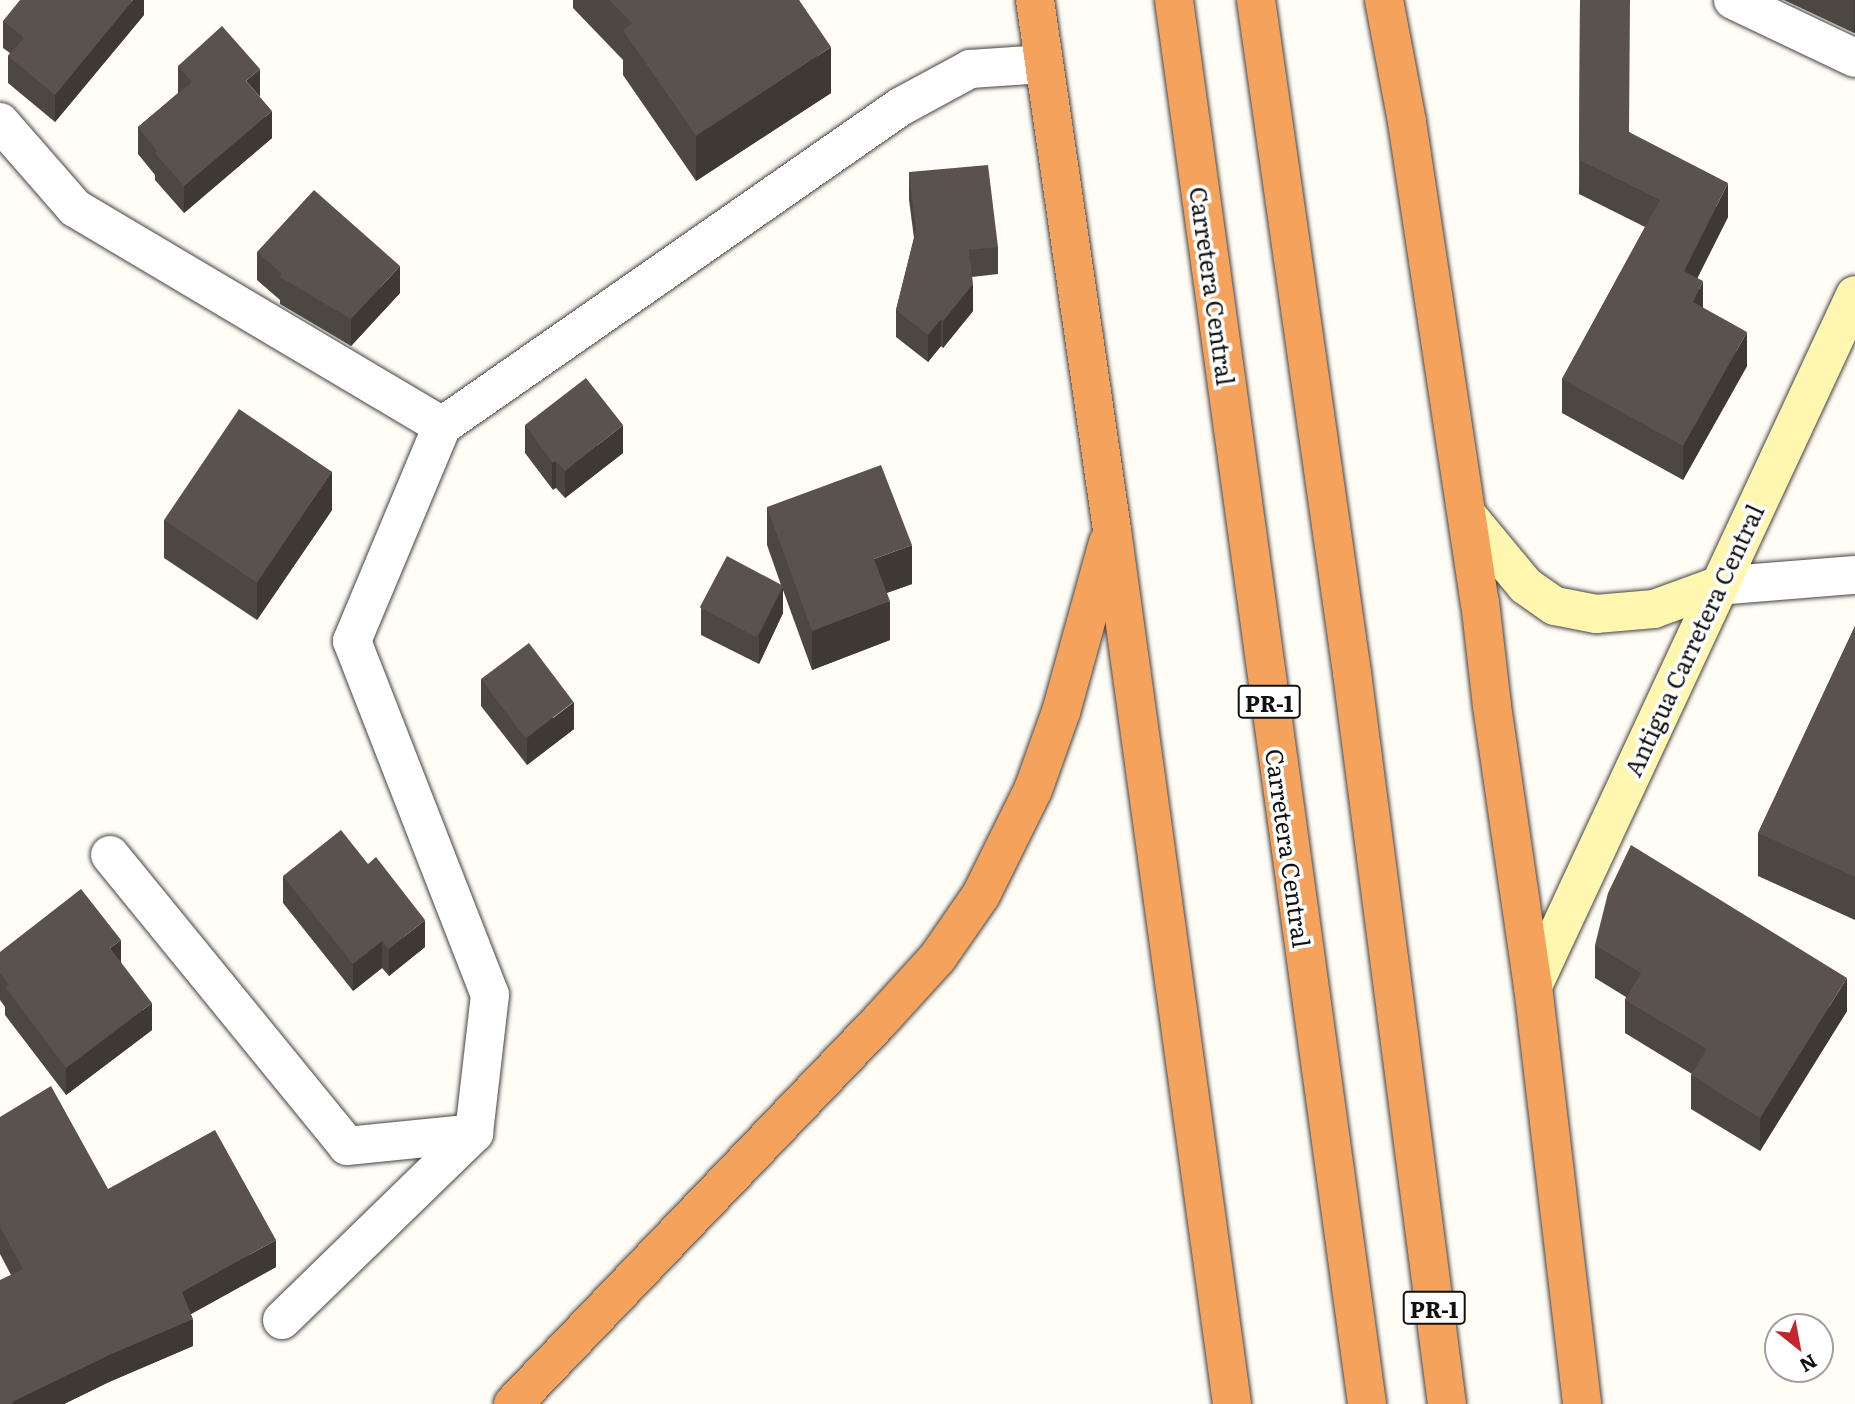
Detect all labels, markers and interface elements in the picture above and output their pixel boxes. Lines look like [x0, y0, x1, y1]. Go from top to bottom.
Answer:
street label: Carretera Central [1185, 185, 1241, 387]
street label: Antigua Carretera Central [1617, 499, 1769, 781]
road number: PR-1 [1238, 682, 1300, 722]
street label: Carretera Central [1261, 747, 1317, 949]
road number: PR-1 [1402, 1288, 1466, 1328]
north arrow [1764, 1313, 1834, 1383]
text: N [1795, 1348, 1823, 1380]

